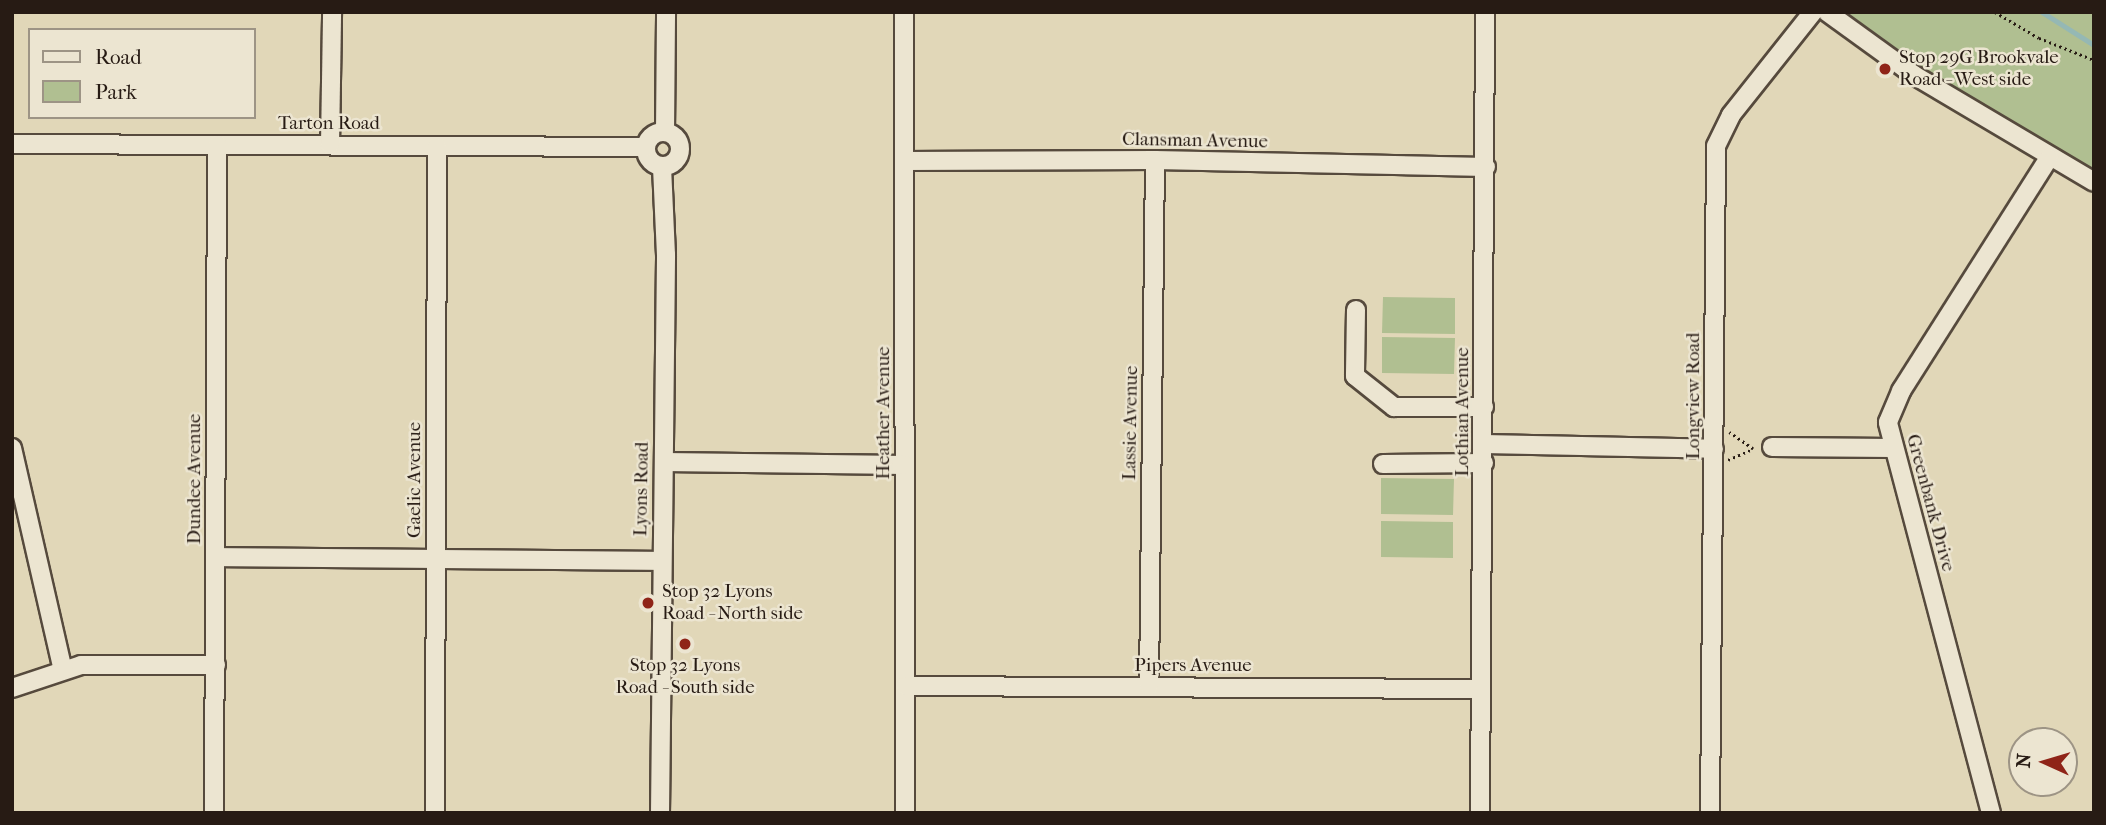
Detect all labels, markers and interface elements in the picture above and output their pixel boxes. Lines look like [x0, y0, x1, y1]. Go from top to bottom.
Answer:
legend [28, 28, 256, 119]
text: Road [95, 45, 142, 69]
place label: Stop 29G Brookvale Road - West side [1899, 47, 2059, 91]
marker: Stop 29G Brookvale Road - West side [1877, 61, 1893, 77]
text: Park [95, 80, 137, 104]
street label: Tarton Road [278, 113, 380, 135]
street label: Clansman Avenue [1122, 128, 1268, 154]
street label: Longview Road [1683, 332, 1705, 460]
street label: Heather Avenue [873, 346, 895, 480]
street label: Lothian Avenue [1452, 347, 1474, 477]
street label: Lassie Avenue [1119, 366, 1143, 480]
street label: Dundee Avenue [184, 414, 206, 544]
street label: Gaelic Avenue [404, 422, 426, 538]
street label: Greenbank Drive [1901, 432, 1959, 574]
street label: Lyons Road [630, 441, 654, 537]
place label: Stop 32 Lyons Road - North side [662, 581, 803, 625]
marker: Stop 32 Lyons Road - North side [640, 595, 656, 611]
marker: Stop 32 Lyons Road - South side [677, 636, 693, 652]
place label: Stop 32 Lyons Road - South side [615, 655, 755, 699]
street label: Pipers Avenue [1134, 655, 1252, 677]
north arrow [2008, 727, 2078, 797]
text: N [2013, 753, 2036, 769]

